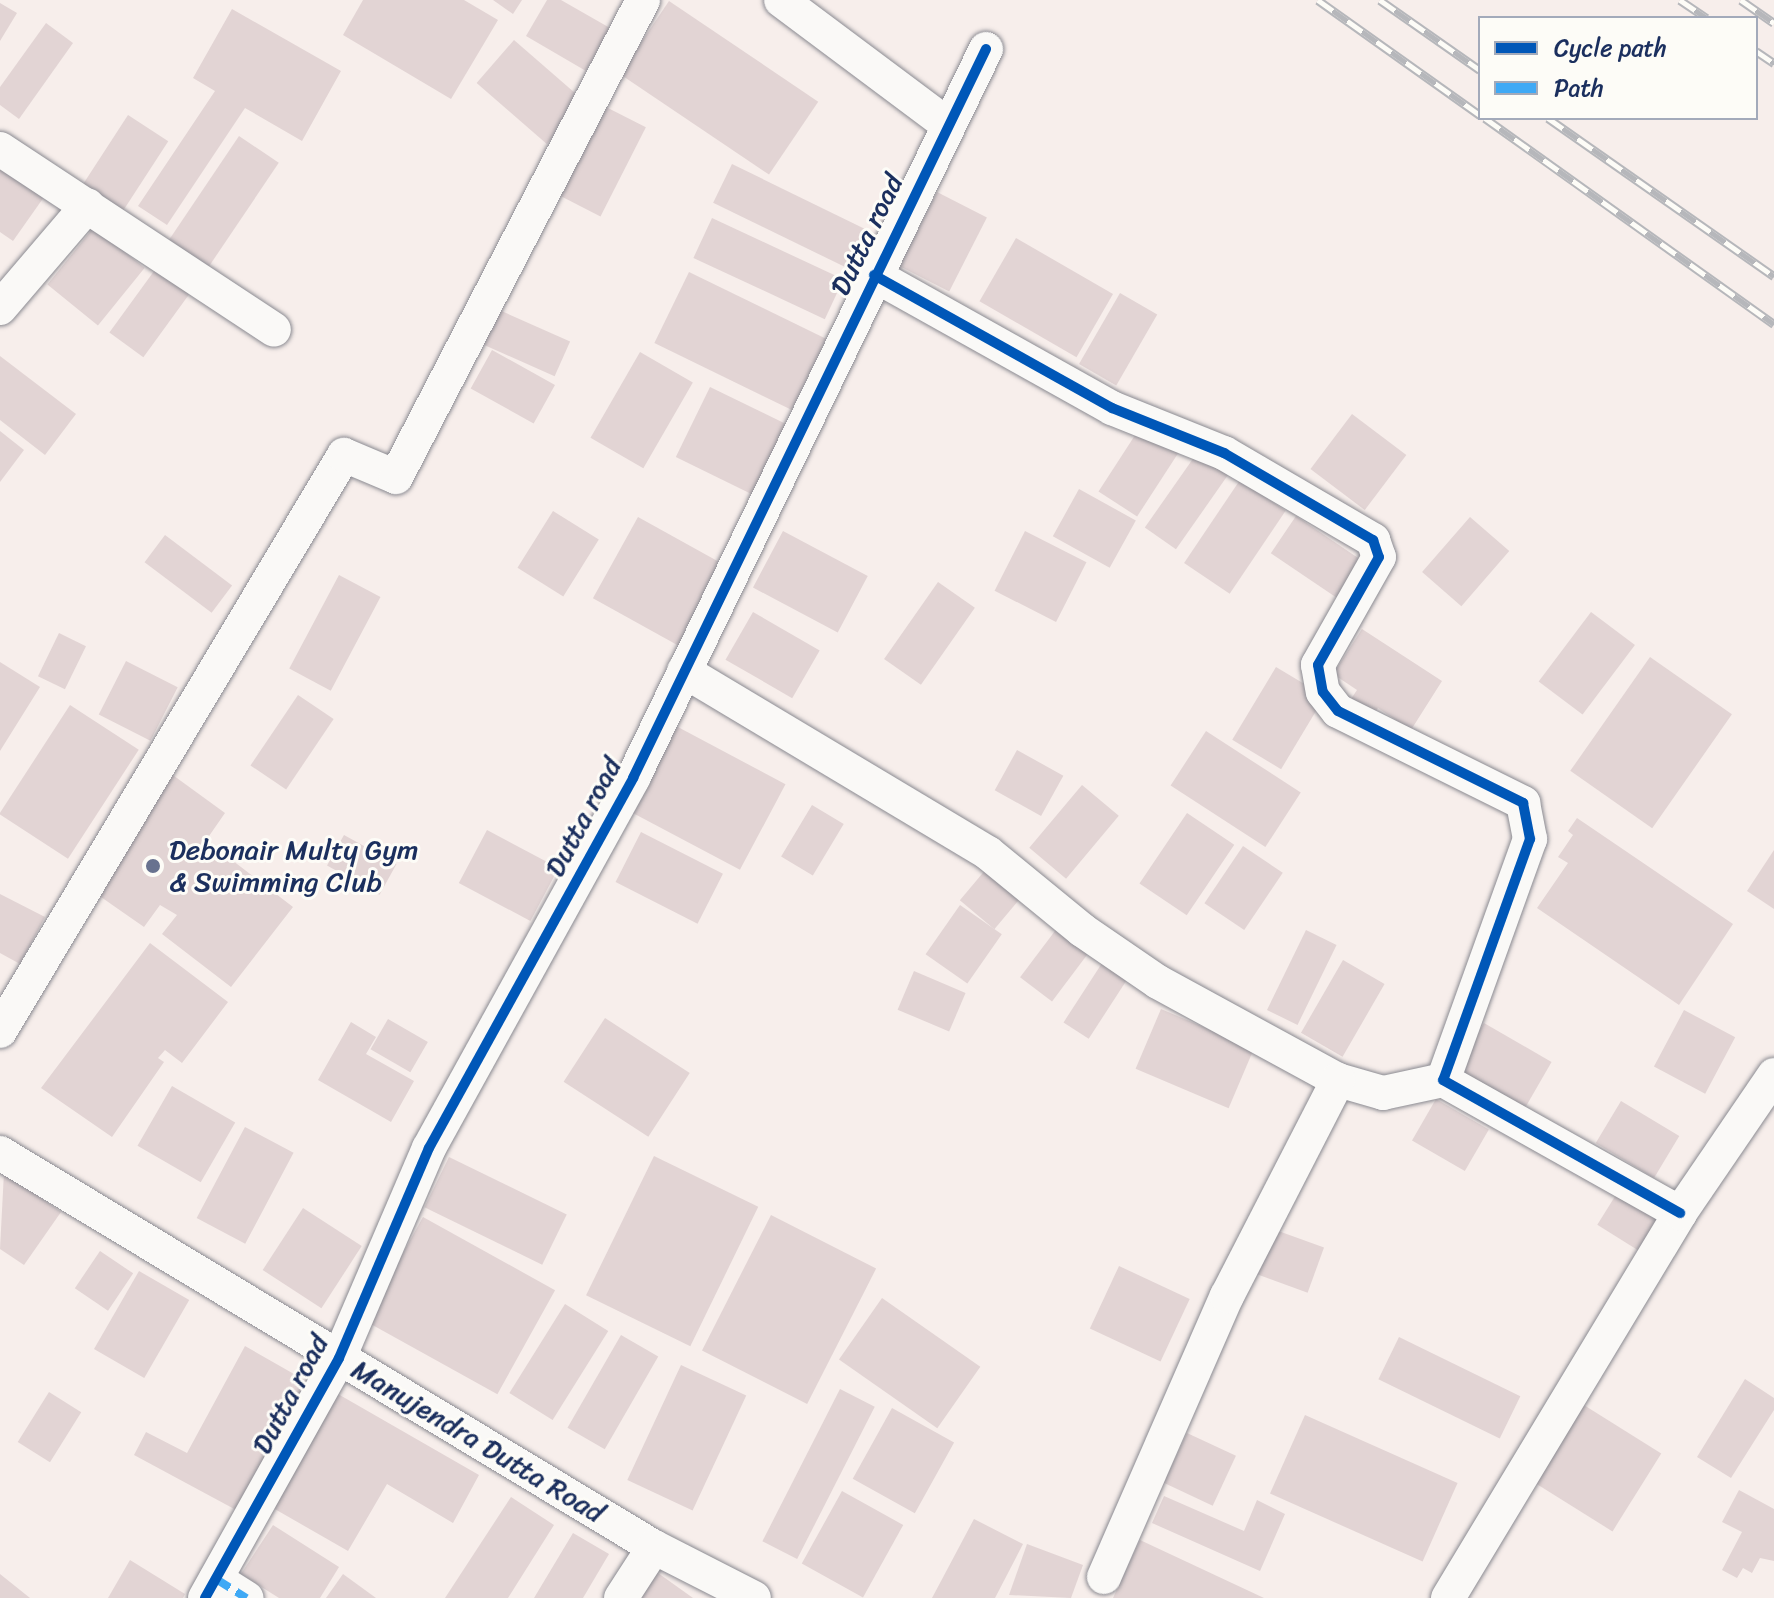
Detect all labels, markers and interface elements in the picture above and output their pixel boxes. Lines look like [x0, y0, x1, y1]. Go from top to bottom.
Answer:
legend [1478, 16, 1758, 120]
text: Cycle path [1554, 27, 1667, 69]
text: Path [1554, 67, 1604, 109]
street label: Dutta road [823, 169, 911, 301]
street label: Dutta road [537, 751, 629, 883]
place label: Debonair Multy Gym & Swimming Club [169, 833, 419, 899]
marker: Debonair Multy Gym & Swimming Club [144, 857, 162, 875]
street label: Dutta road [244, 1328, 336, 1460]
street label: Manujendra Dutta Road [346, 1352, 610, 1530]

